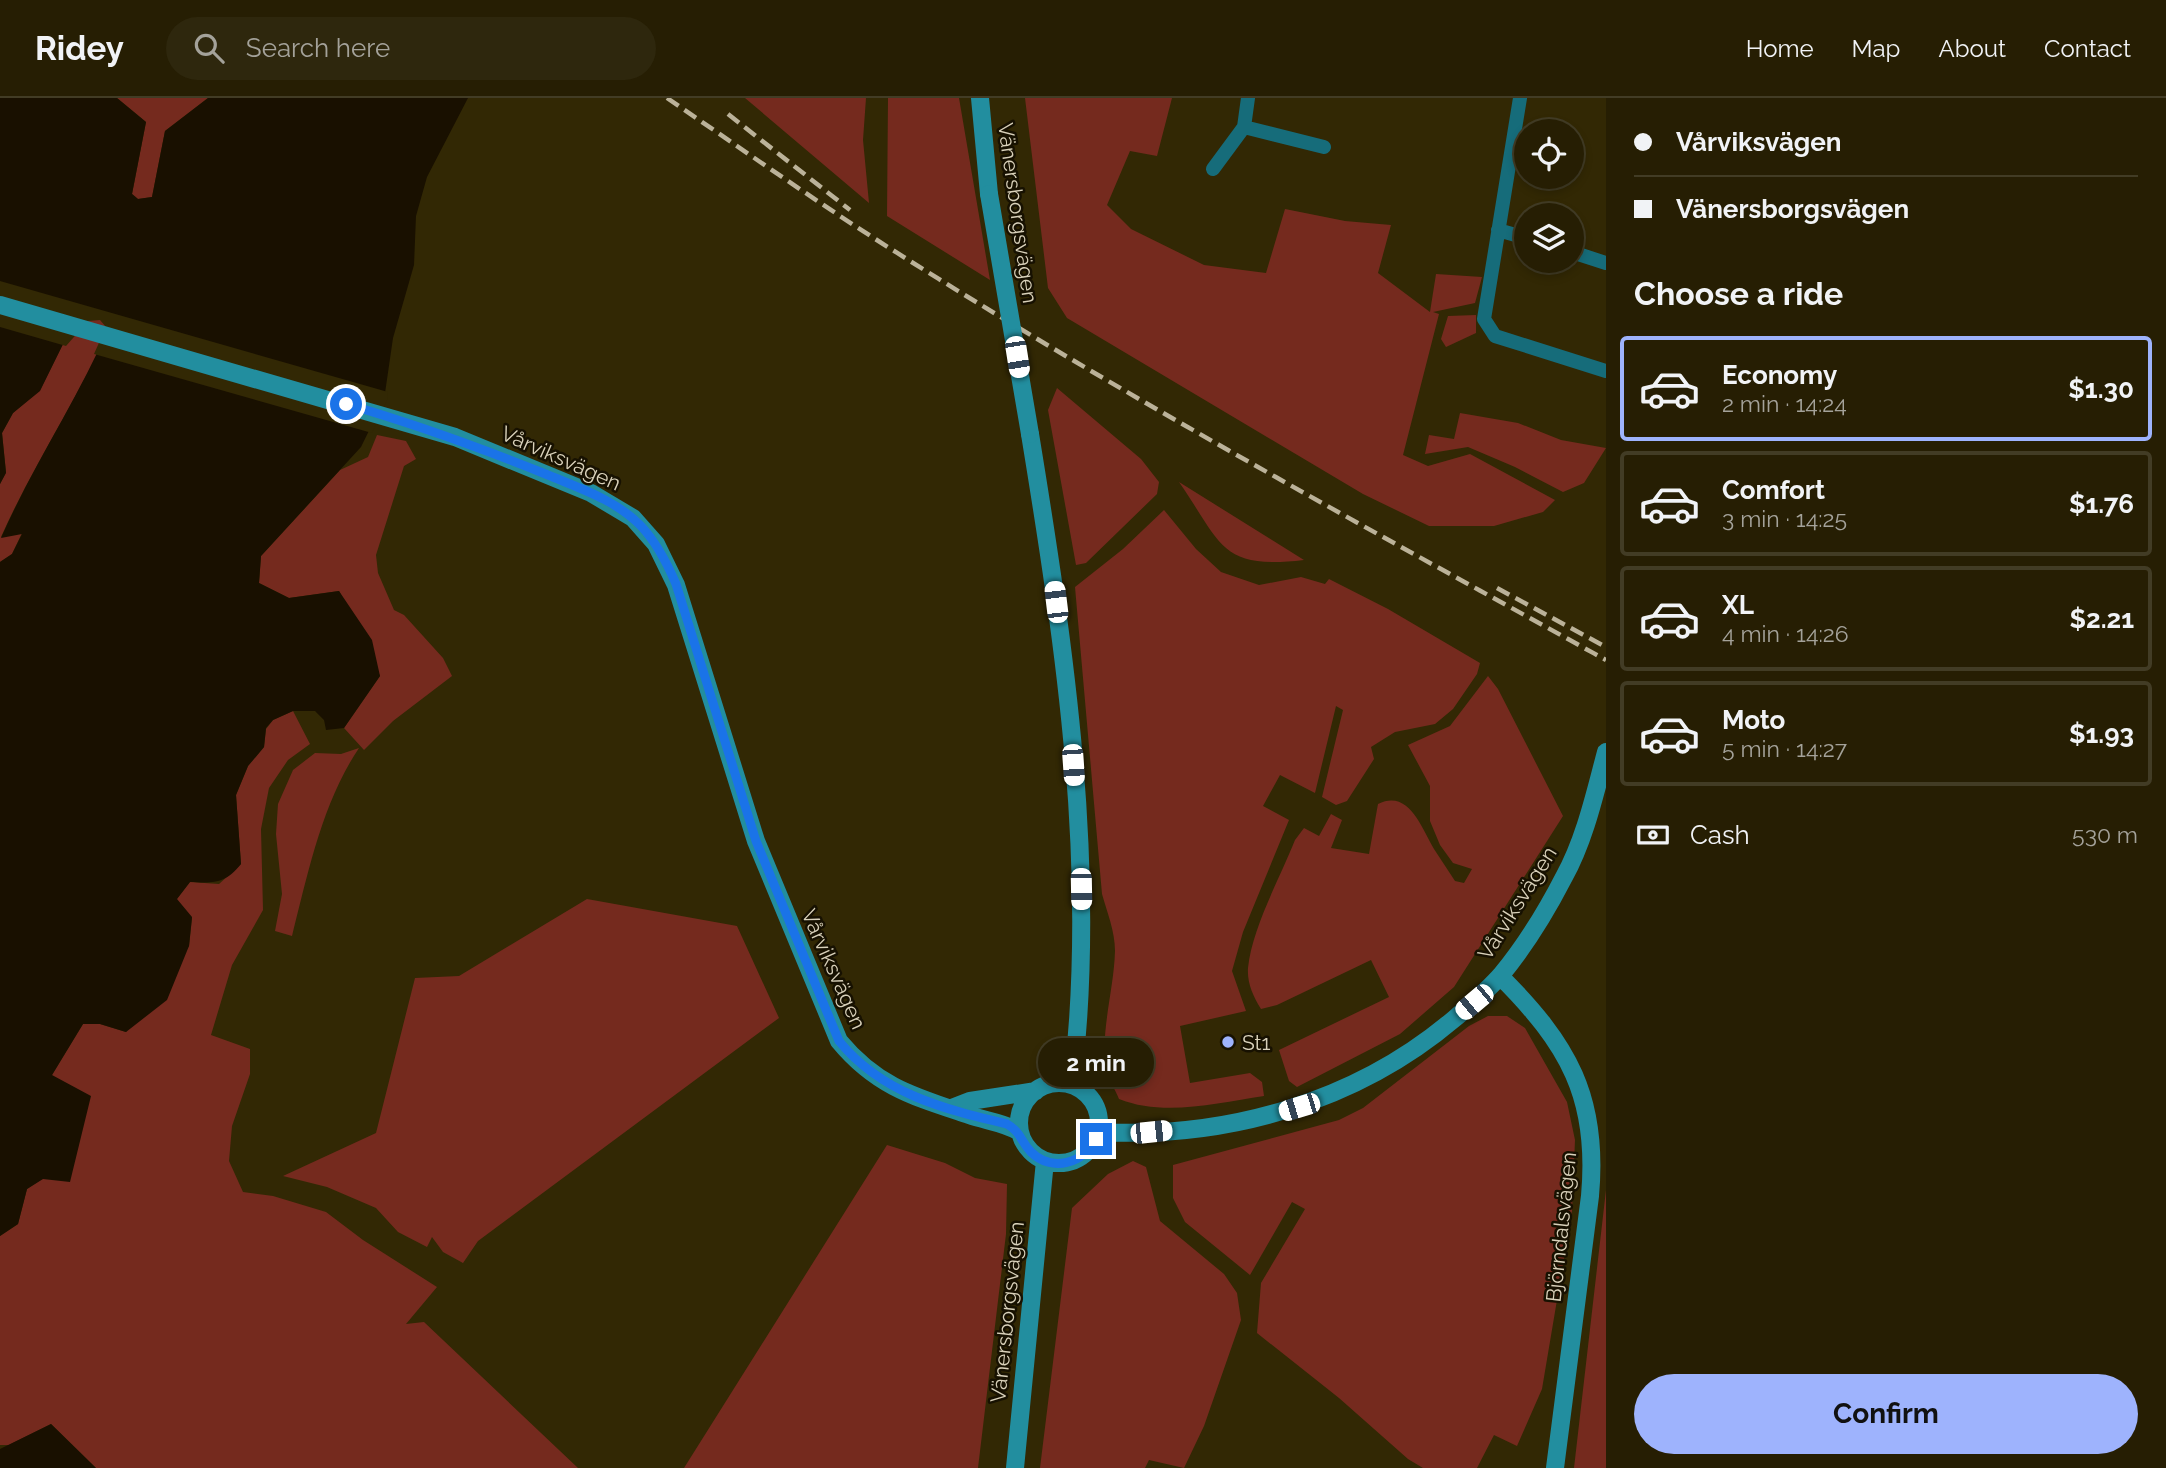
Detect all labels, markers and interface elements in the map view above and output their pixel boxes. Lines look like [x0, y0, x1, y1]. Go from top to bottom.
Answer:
search box [166, 17, 656, 80]
text: Ridey [35, 29, 124, 68]
icon: search [190, 29, 228, 67]
text: Search here [246, 33, 390, 63]
text: Home [1746, 34, 1814, 63]
text: Map [1852, 34, 1900, 63]
text: About [1938, 34, 2006, 63]
text: Contact [2044, 34, 2131, 63]
map controls [1514, 119, 1584, 273]
button: locate [1514, 119, 1584, 189]
street label: Vänersborgsvägen [993, 121, 1043, 305]
text: Vårviksvägen [1676, 127, 1842, 157]
text: Vänersborgsvägen [1676, 194, 1909, 224]
button: layers [1514, 203, 1584, 273]
text: Choose a ride [1634, 275, 1843, 312]
car [1004, 335, 1031, 379]
icon: car [1638, 357, 1701, 420]
text: Economy [1722, 360, 1837, 390]
text: $1.30 [2068, 374, 2134, 404]
route start [330, 388, 362, 420]
text: 2 min · 14:24 [1722, 390, 1847, 417]
street label: Vårviksvägen [497, 420, 625, 496]
icon: car [1638, 472, 1701, 535]
text: Comfort [1722, 475, 1825, 505]
text: $1.76 [2069, 489, 2134, 519]
text: 3 min · 14:25 [1722, 505, 1847, 532]
car [1044, 580, 1069, 624]
icon: car [1638, 587, 1701, 650]
text: XL [1722, 590, 1754, 620]
text: $2.21 [2069, 604, 2134, 634]
text: 4 min · 14:26 [1722, 620, 1849, 647]
icon: car [1638, 702, 1701, 765]
text: Moto [1722, 705, 1785, 735]
text: $1.93 [2069, 719, 2134, 749]
text: 5 min · 14:27 [1722, 735, 1847, 762]
car [1062, 743, 1085, 787]
icon: cash [1634, 816, 1672, 854]
text: Cash [1690, 820, 1750, 850]
text: 530 m [2072, 821, 2138, 848]
street label: Vårviksvägen [1472, 842, 1562, 964]
car [1071, 868, 1092, 910]
street label: Vårviksvägen [796, 905, 872, 1033]
car [1452, 980, 1497, 1024]
place label: St1 [1242, 1030, 1271, 1055]
marker: St1 [1220, 1034, 1236, 1050]
callout: 2 min [1038, 1038, 1154, 1086]
text: 2 min [1066, 1049, 1126, 1076]
car [1276, 1091, 1323, 1123]
car [1130, 1119, 1173, 1145]
route end [1080, 1123, 1112, 1155]
street label: Björndalsvägen [1541, 1151, 1581, 1303]
street label: Vänersborgsvägen [985, 1220, 1029, 1404]
button: Confirm [1634, 1374, 2138, 1454]

